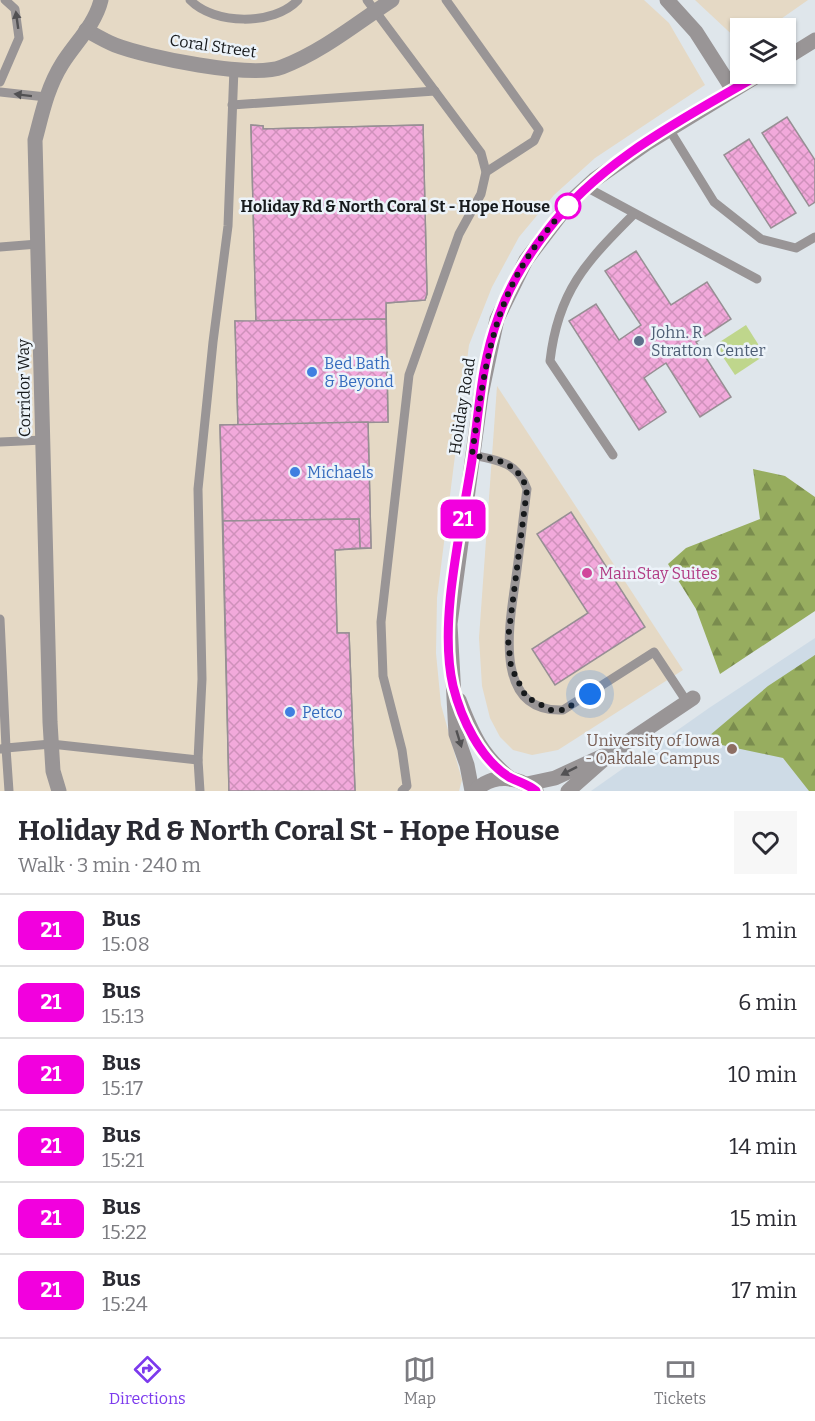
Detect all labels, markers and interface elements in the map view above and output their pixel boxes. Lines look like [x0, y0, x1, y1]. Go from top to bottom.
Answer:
one-way arrow [12, 10, 21, 29]
map controls [730, 18, 796, 84]
button: layers [730, 18, 796, 84]
street label: Coral Street [168, 31, 258, 62]
one-way arrow [13, 90, 32, 100]
marker: Holiday Rd & North Coral St - Hope House [555, 193, 581, 219]
place label: Holiday Rd & North Coral St - Hope House [240, 197, 550, 216]
place label: John. R Stratton Center [650, 323, 766, 360]
marker: John. R Stratton Center [632, 334, 646, 348]
street label: Corridor Way [14, 338, 34, 437]
place label: Bed Bath & Beyond [324, 354, 394, 391]
street label: Holiday Road [445, 356, 479, 456]
marker: Bed Bath & Beyond [305, 365, 319, 379]
place label: Michaels [307, 463, 374, 482]
marker: Michaels [288, 465, 302, 479]
line badge: 21 [436, 500, 490, 538]
text: 21 [453, 506, 473, 532]
place label: MainStay Suites [599, 564, 718, 583]
marker: MainStay Suites [580, 566, 594, 580]
your location [575, 679, 605, 709]
place label: Petco [302, 703, 343, 722]
marker: Petco [283, 705, 297, 719]
one-way arrow [455, 730, 464, 748]
place label: University of Iowa - Oakdale Campus [585, 731, 720, 768]
marker: University of Iowa - Oakdale Campus [725, 742, 739, 756]
one-way arrow [561, 766, 578, 776]
button: heart [734, 811, 797, 874]
text: Holiday Rd & North Coral St - Hope House [18, 814, 560, 847]
text: Walk · 3 min · 240 m [18, 853, 201, 877]
text: Bus [102, 905, 141, 932]
text: 21 [41, 917, 61, 943]
text: 1 min [742, 917, 797, 944]
text: 15:08 [102, 932, 150, 956]
text: Bus [102, 977, 141, 1004]
text: 21 [41, 989, 61, 1015]
text: 6 min [738, 989, 797, 1016]
text: 15:13 [102, 1004, 145, 1028]
text: Bus [102, 1049, 141, 1076]
text: 21 [41, 1061, 61, 1087]
text: 10 min [728, 1061, 797, 1088]
text: 15:17 [102, 1076, 143, 1100]
text: Bus [102, 1121, 141, 1148]
text: 21 [41, 1133, 61, 1159]
text: 14 min [729, 1133, 797, 1160]
text: 15:21 [102, 1148, 144, 1172]
text: Bus [102, 1193, 141, 1220]
text: 21 [41, 1205, 61, 1231]
text: 15 min [730, 1205, 797, 1232]
text: 15:22 [102, 1220, 147, 1244]
text: Bus [102, 1265, 141, 1292]
text: 21 [41, 1277, 61, 1303]
text: 17 min [731, 1277, 797, 1304]
text: 15:24 [102, 1292, 148, 1316]
tab: Directions [109, 1353, 186, 1408]
tab: Map [403, 1353, 436, 1408]
tab: Tickets [654, 1353, 706, 1408]

